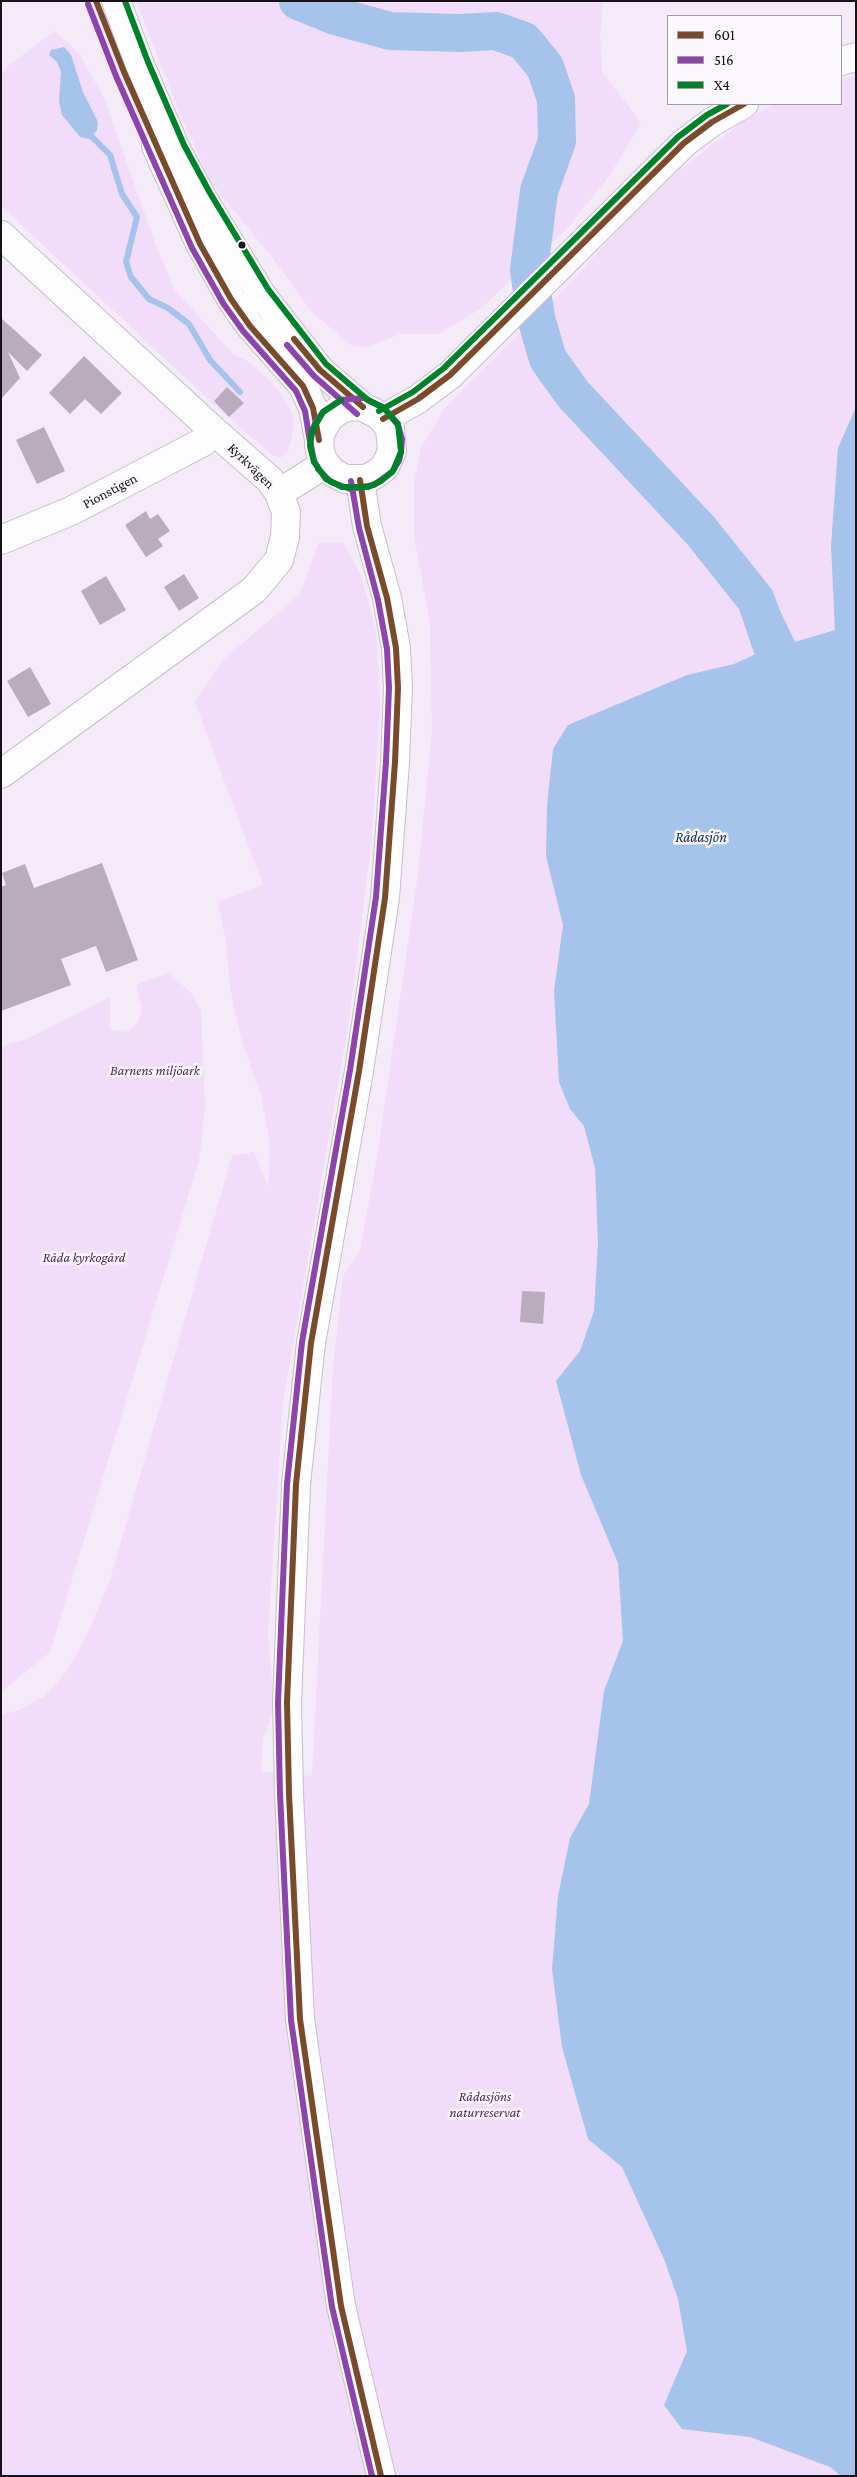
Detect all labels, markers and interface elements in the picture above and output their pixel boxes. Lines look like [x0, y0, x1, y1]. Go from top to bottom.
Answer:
legend [667, 15, 842, 105]
text: 601 [714, 27, 735, 43]
text: 516 [714, 52, 734, 68]
text: X4 [714, 77, 730, 93]
unlabelled marker [237, 240, 247, 250]
street label: Kyrkvägen [224, 440, 278, 492]
street label: Pionstigen [80, 470, 140, 512]
water label: Rådasjön [675, 828, 727, 846]
park label: Barnens miljöark [110, 1063, 200, 1079]
park label: Råda kyrkogård [43, 1250, 125, 1266]
park label: Rådasjöns naturreservat [450, 2089, 520, 2122]

